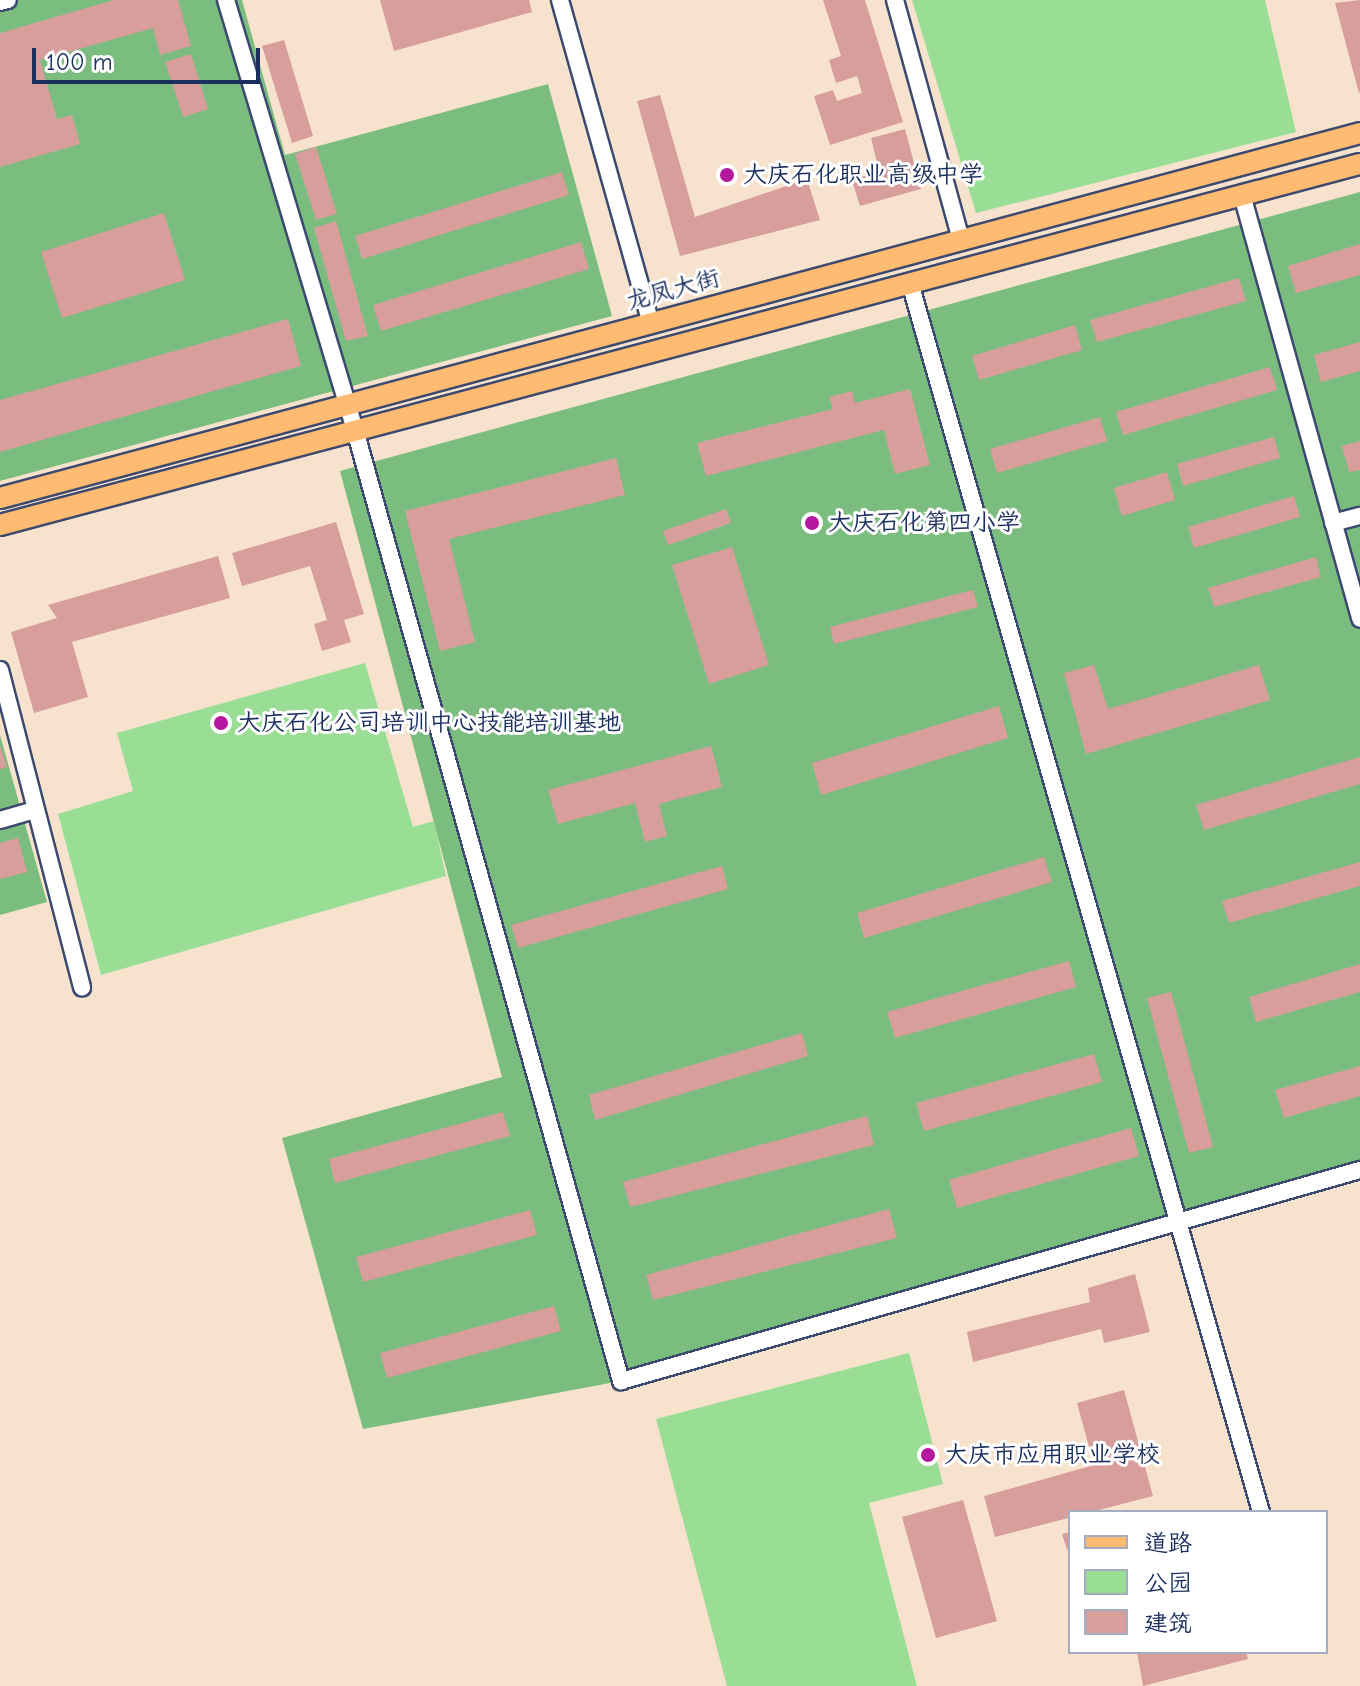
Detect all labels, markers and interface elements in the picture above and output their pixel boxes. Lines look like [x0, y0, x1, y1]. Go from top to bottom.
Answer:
scale bar [36, 32, 264, 82]
text: 100 m [46, 48, 113, 76]
place label: 大庆石化职业高级中学 [743, 161, 983, 189]
marker: 大庆石化职业高级中学 [718, 166, 736, 184]
street label: 龙凤大街 [623, 264, 723, 316]
place label: 大庆石化第四小学 [828, 509, 1020, 537]
marker: 大庆石化第四小学 [803, 514, 821, 532]
place label: 大庆石化公司培训中心技能培训基地 [237, 709, 621, 737]
marker: 大庆石化公司培训中心技能培训基地 [212, 714, 230, 732]
place label: 大庆市应用职业学校 [944, 1441, 1160, 1469]
marker: 大庆市应用职业学校 [919, 1446, 937, 1464]
legend [1068, 1510, 1328, 1654]
text: 道路 [1144, 1529, 1192, 1557]
text: 公园 [1144, 1569, 1192, 1597]
text: 建筑 [1144, 1609, 1192, 1637]

